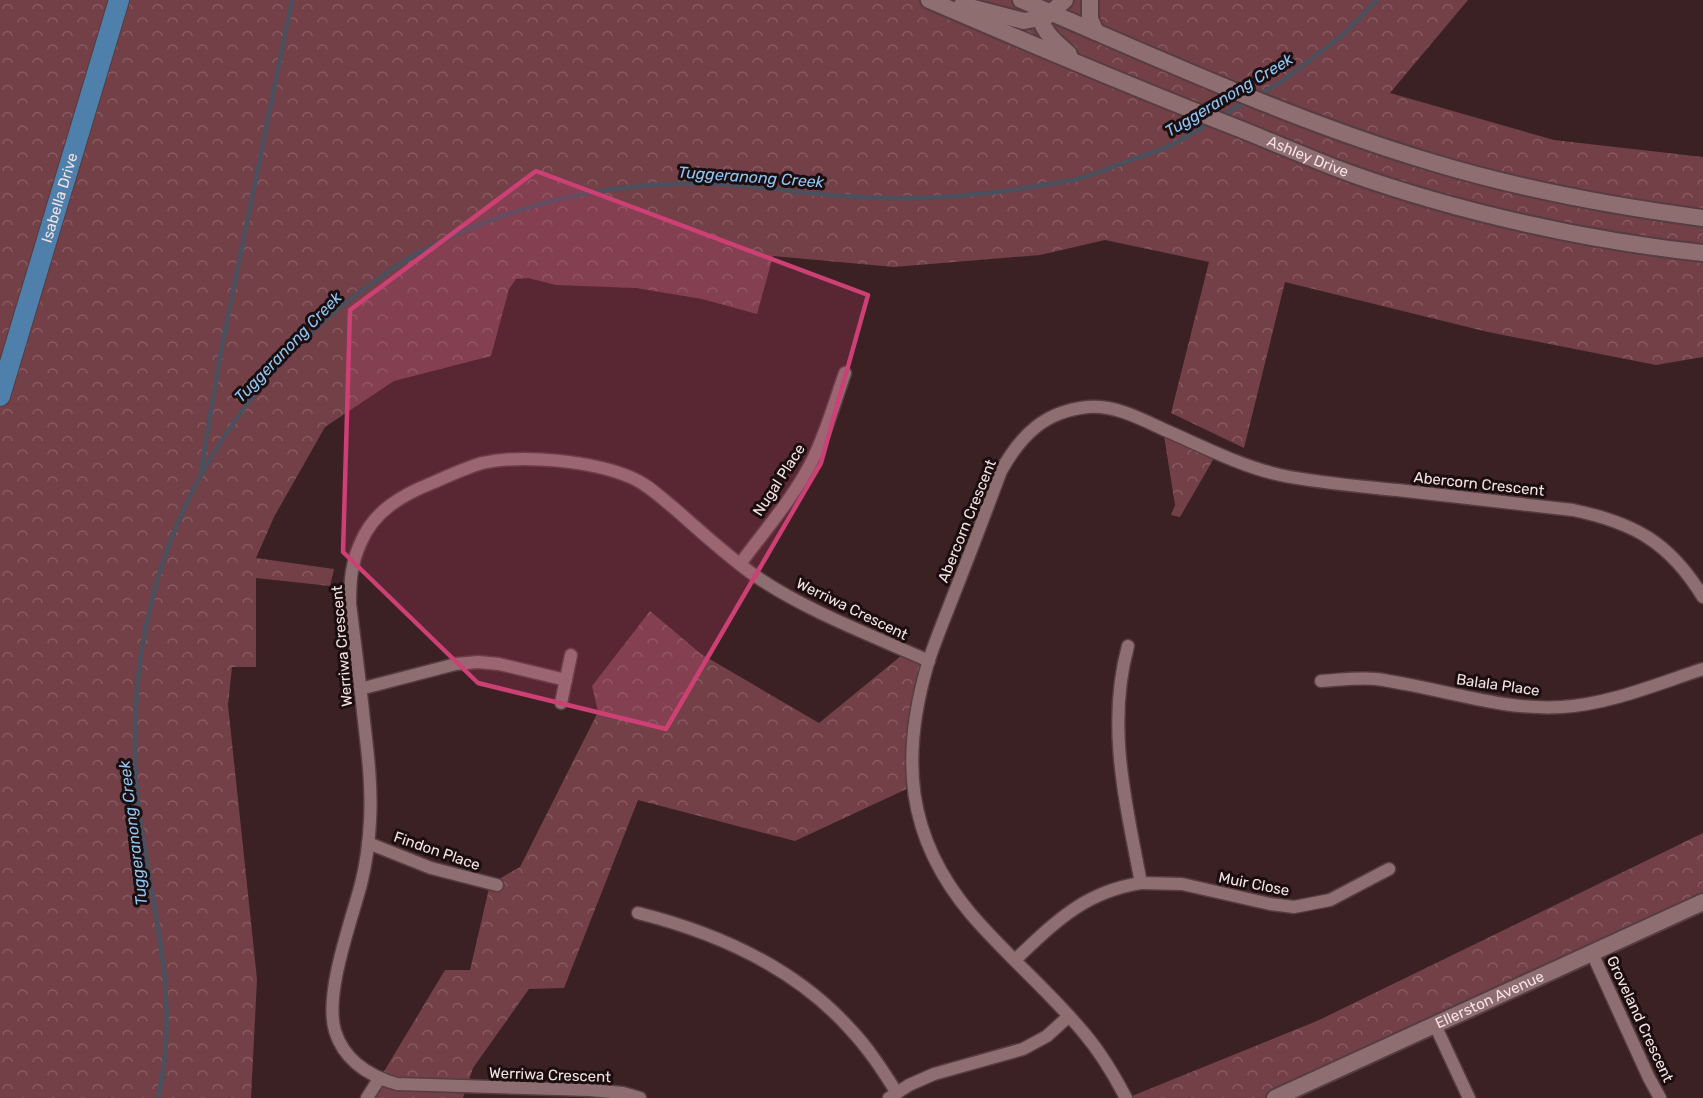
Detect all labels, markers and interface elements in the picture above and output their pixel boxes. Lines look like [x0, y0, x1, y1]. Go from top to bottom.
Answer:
water label: Tuggeranong Creek [1161, 49, 1297, 141]
street label: Ashley Drive [1264, 132, 1351, 181]
street label: Isabella Drive [38, 151, 82, 245]
water label: Tuggeranong Creek [677, 162, 825, 192]
water label: Tuggeranong Creek [230, 287, 346, 406]
street label: Nugal Place [749, 441, 809, 519]
street label: Abercorn Crescent [934, 457, 1000, 585]
street label: Abercorn Crescent [1413, 468, 1545, 500]
street label: Werriwa Crescent [793, 574, 911, 644]
street label: Werriwa Crescent [328, 584, 356, 708]
street label: Balala Place [1455, 670, 1541, 700]
water label: Tuggeranong Creek [115, 759, 151, 907]
street label: Findon Place [392, 828, 482, 874]
street label: Muir Close [1217, 868, 1291, 900]
street label: Groveland Crescent [1603, 953, 1677, 1085]
street label: Ellerston Avenue [1432, 967, 1547, 1032]
street label: Werriwa Crescent [489, 1064, 611, 1086]

